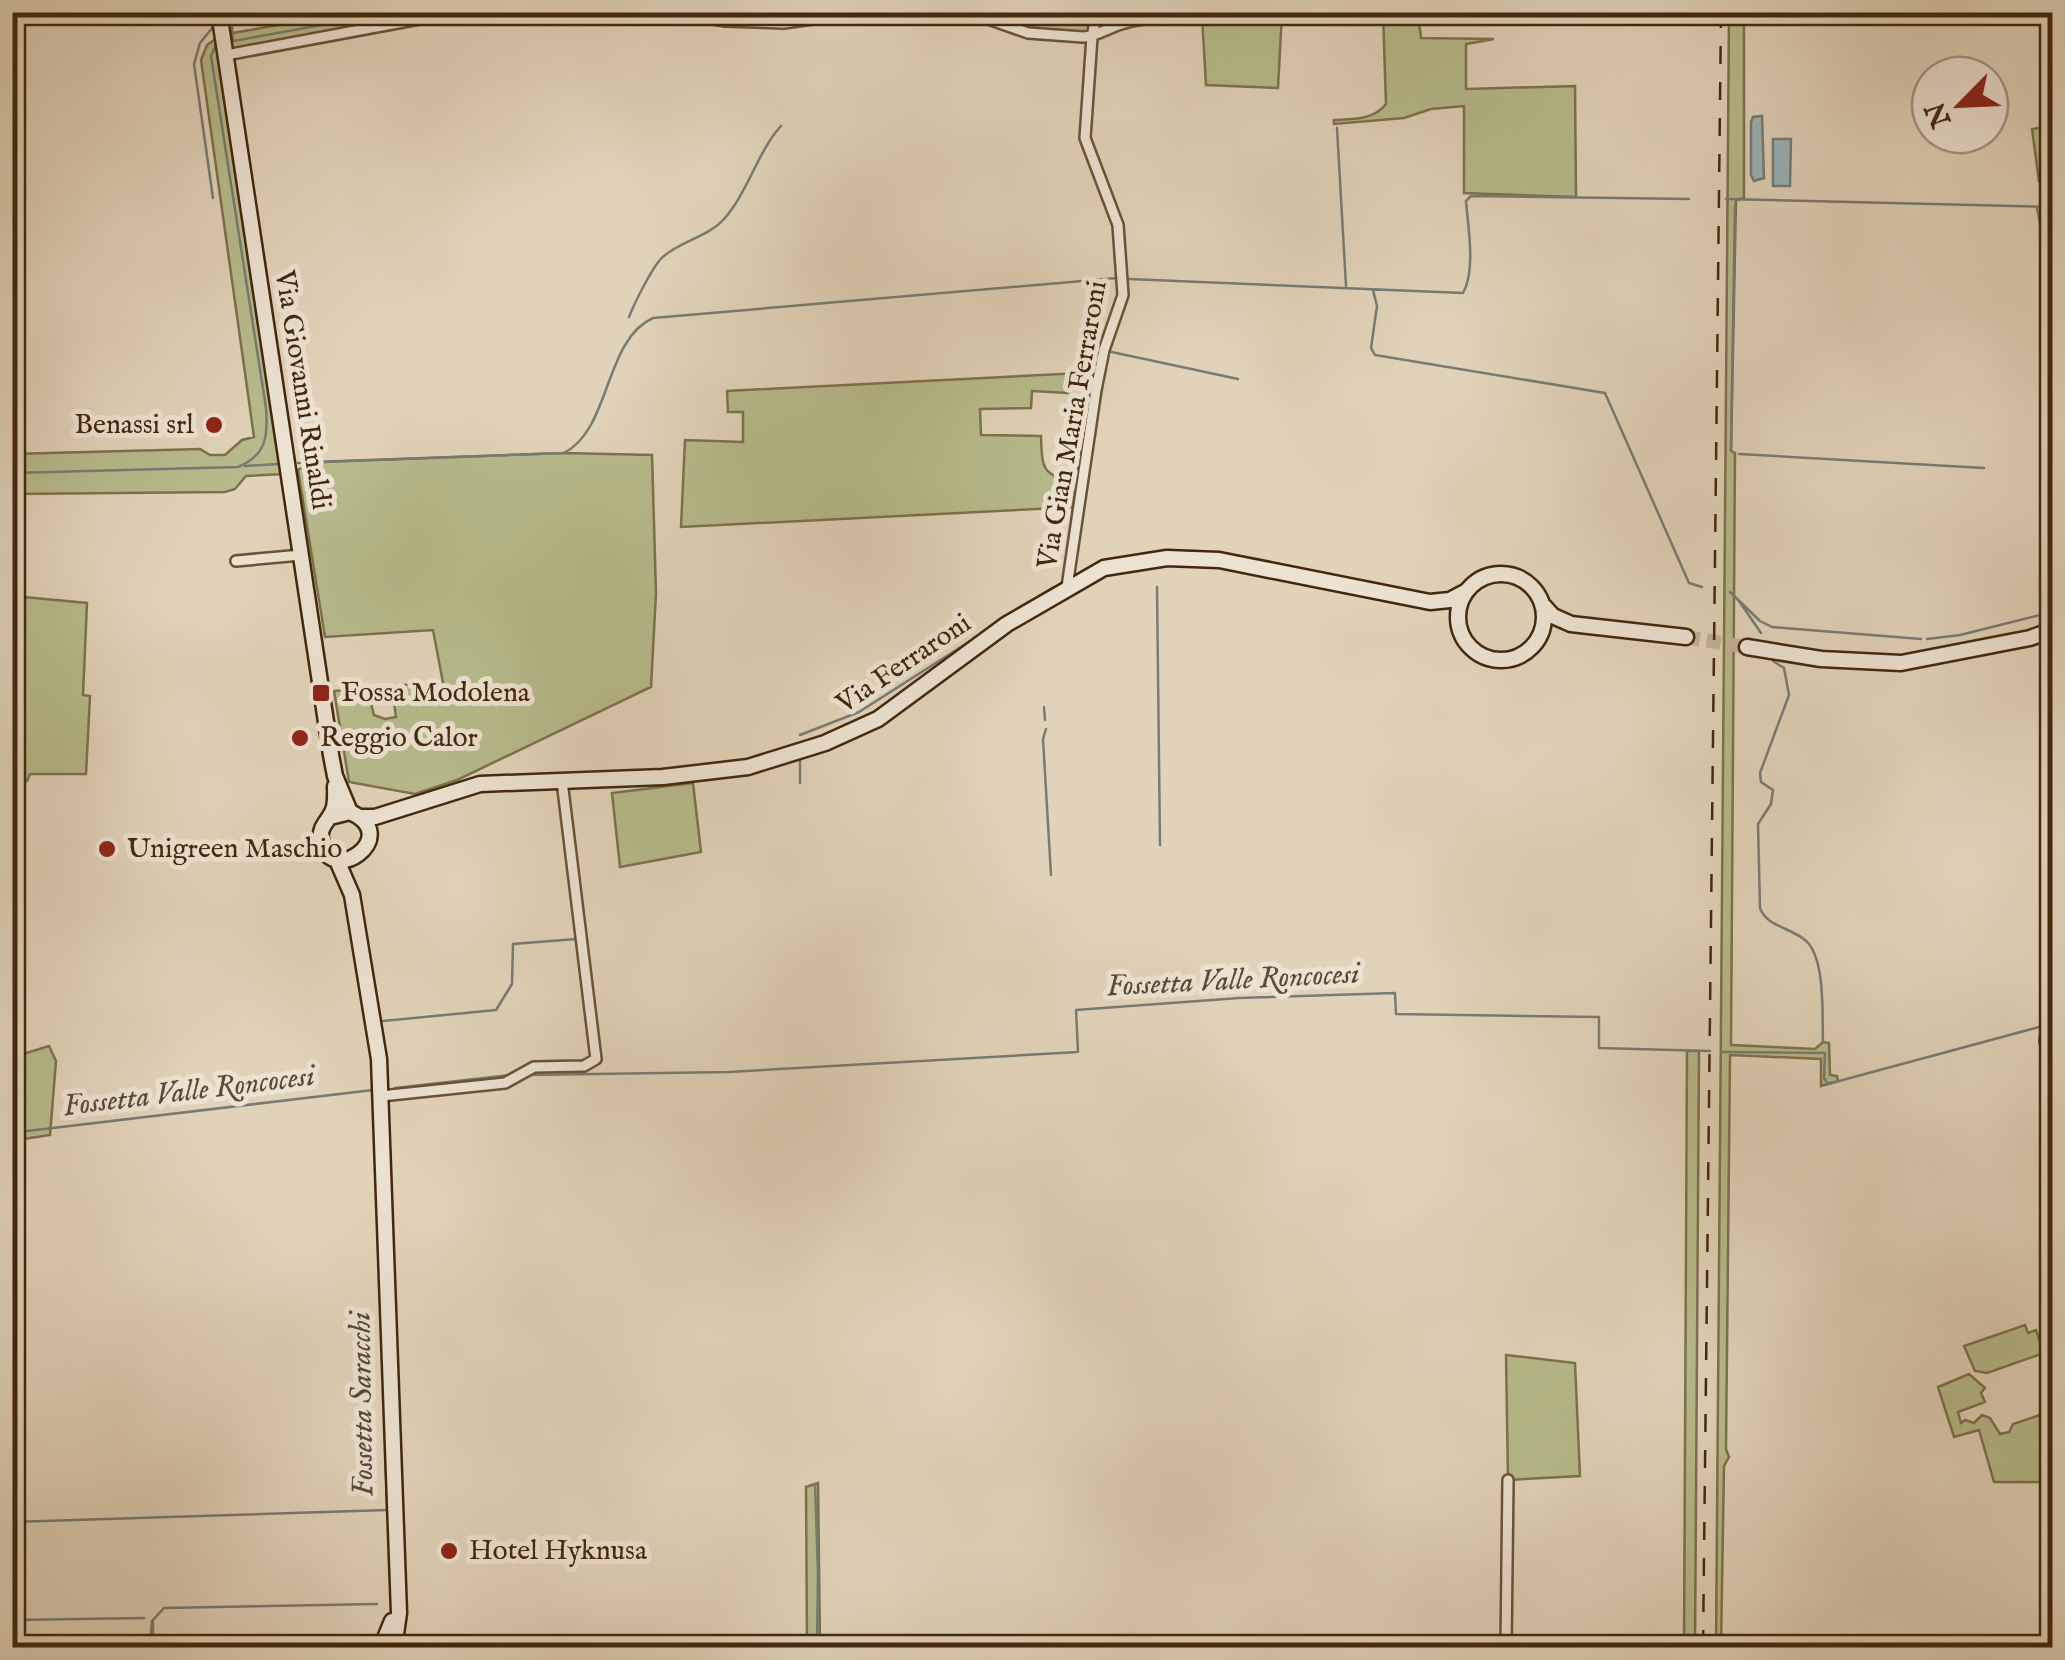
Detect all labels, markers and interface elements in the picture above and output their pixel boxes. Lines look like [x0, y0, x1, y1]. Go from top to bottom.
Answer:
north arrow [1910, 55, 2010, 155]
text: N [1919, 96, 1961, 133]
street label: Via Giovanni Rinaldi [266, 267, 338, 512]
street label: Via Gian Maria Ferraroni [1030, 278, 1116, 573]
place label: Benassi srl [75, 408, 194, 443]
marker: Benassi srl [203, 414, 225, 436]
street label: Via Ferraroni [829, 606, 978, 722]
place label: Fossa Modolena [341, 676, 531, 711]
marker: Fossa Modolena [310, 682, 332, 704]
place label: Reggio Calor [320, 721, 478, 756]
marker: Reggio Calor [289, 727, 311, 749]
place label: Unigreen Maschio [127, 832, 342, 867]
marker: Unigreen Maschio [96, 838, 118, 860]
water label: Fossetta Valle Roncocesi [1106, 955, 1363, 1007]
water label: Fossetta Valle Roncocesi [61, 1057, 319, 1126]
water label: Fossetta Saracchi [342, 1309, 384, 1497]
place label: Hotel Hyknusa [469, 1534, 648, 1569]
marker: Hotel Hyknusa [438, 1540, 460, 1562]

